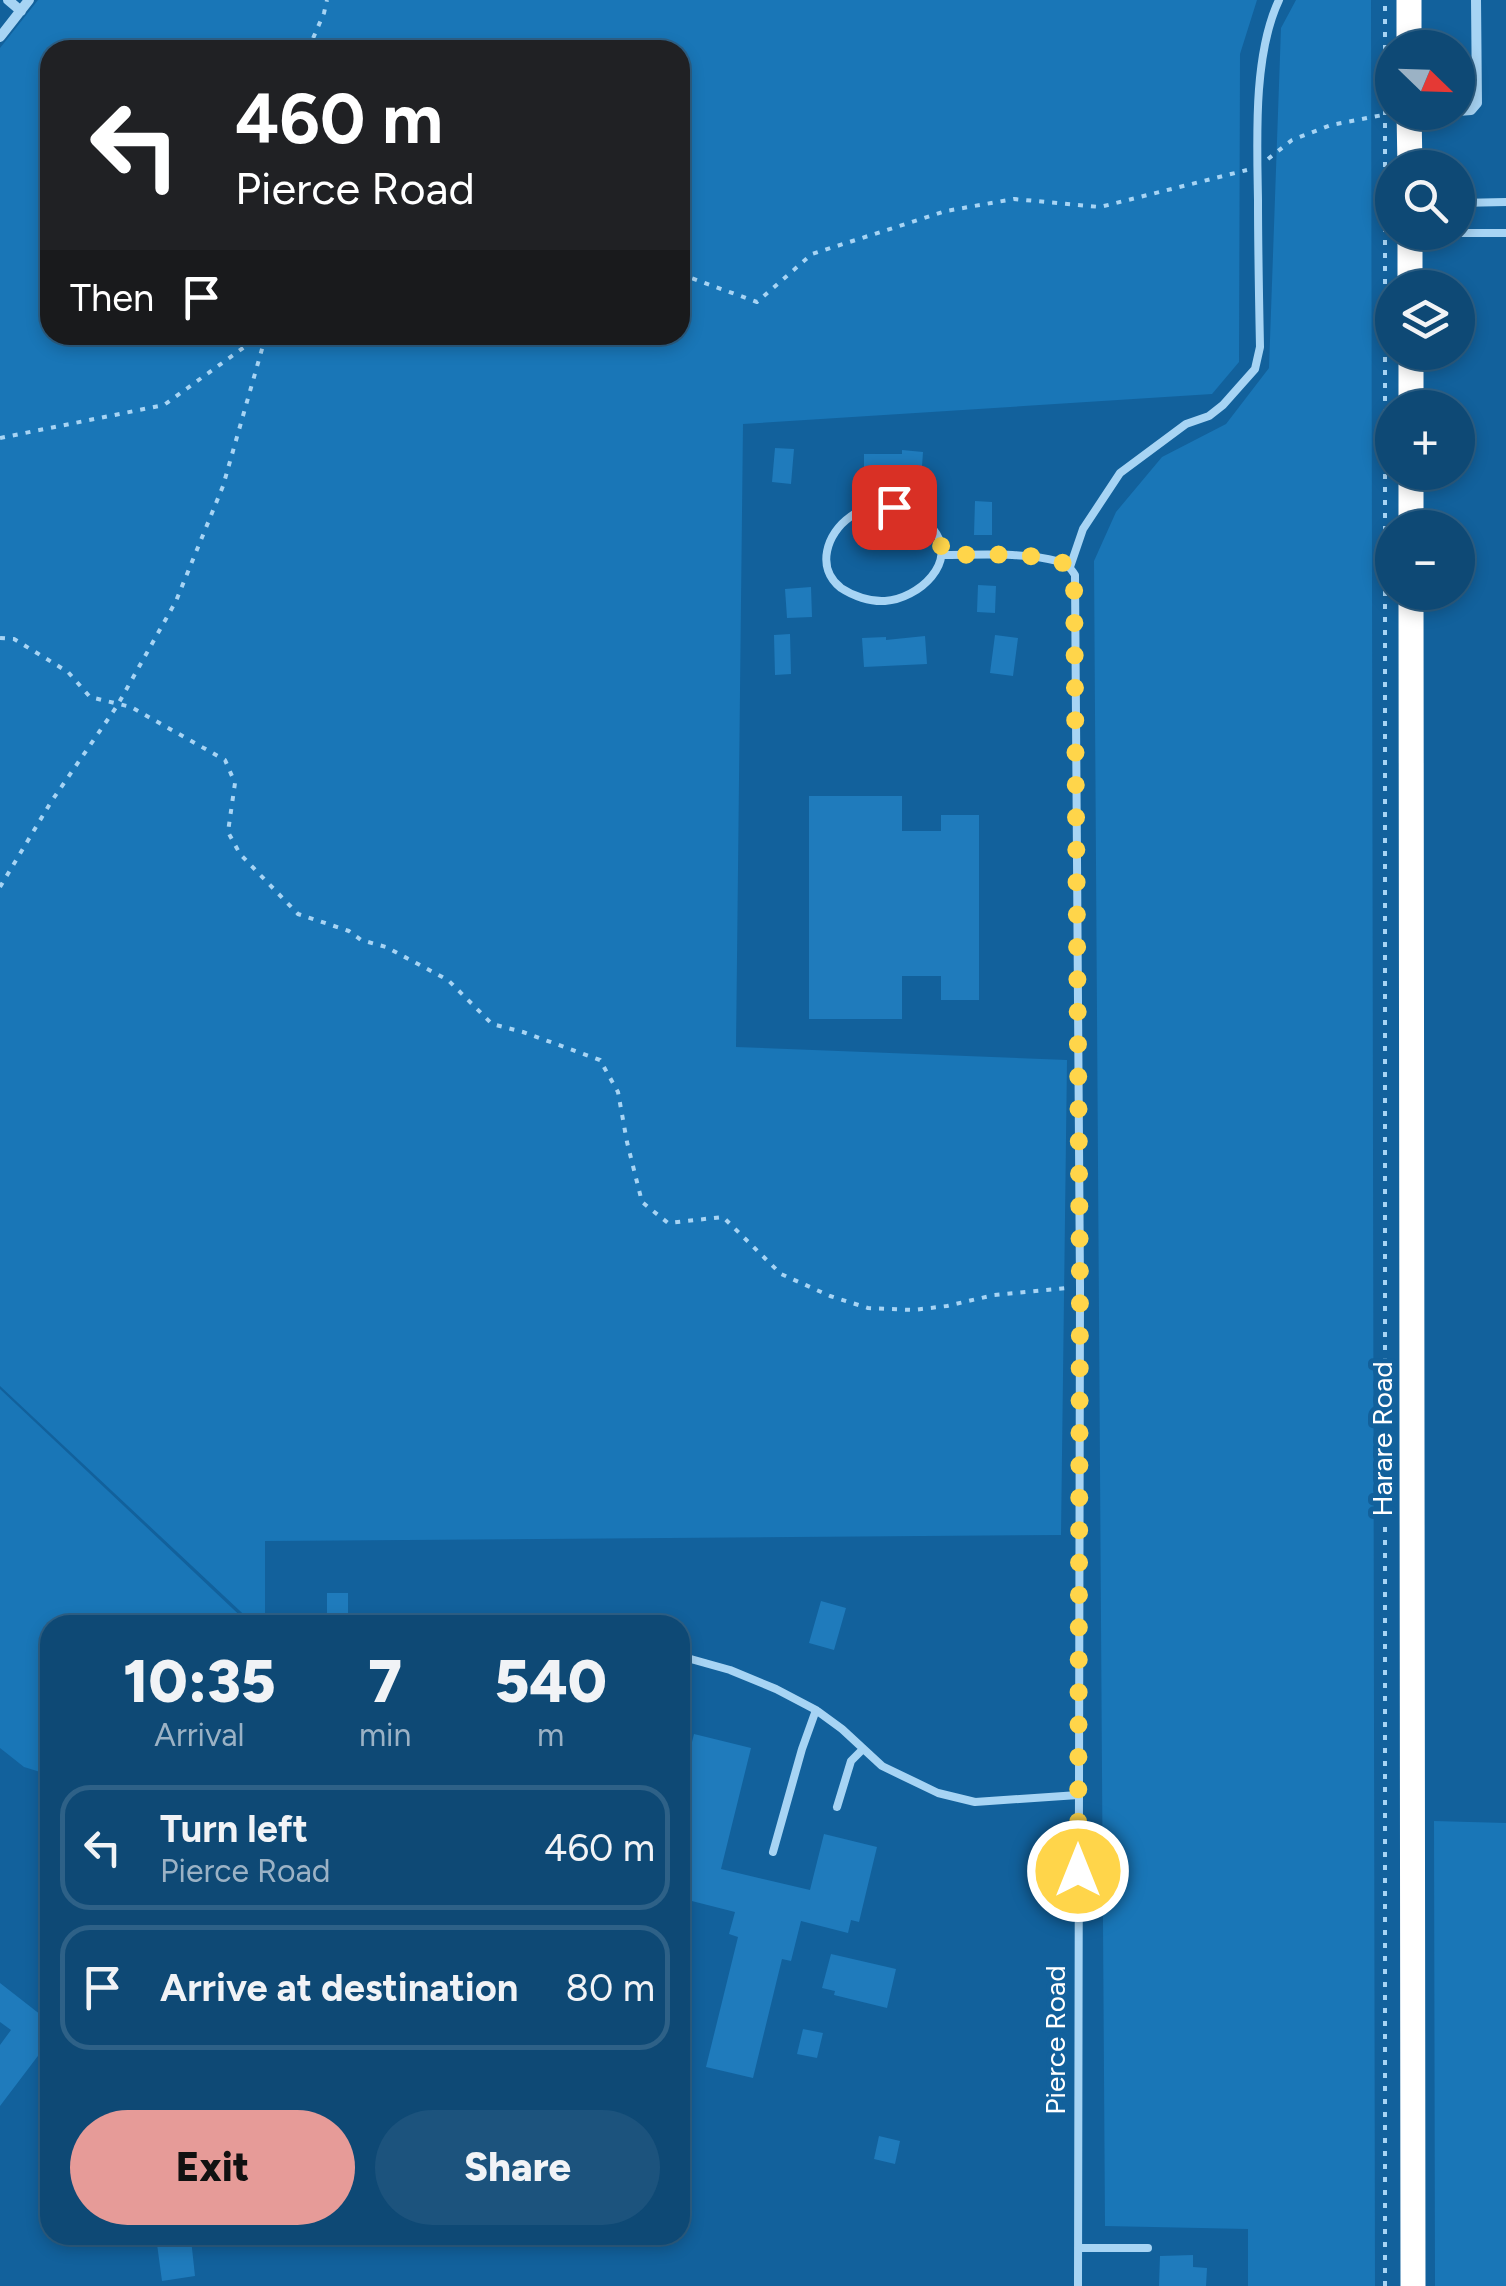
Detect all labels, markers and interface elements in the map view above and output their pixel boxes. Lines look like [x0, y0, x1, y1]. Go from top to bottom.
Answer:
north arrow [1375, 30, 1475, 130]
map controls [1375, 30, 1475, 610]
text: 460 m [235, 76, 443, 161]
icon: left [70, 80, 200, 210]
button: search [1375, 150, 1475, 250]
text: Pierce Road [235, 161, 475, 215]
icon: arrive [174, 270, 229, 325]
button: layers [1375, 270, 1475, 370]
text: Then [70, 275, 154, 321]
button: + [1375, 390, 1475, 490]
pin [852, 465, 937, 550]
icon: arrive [867, 480, 922, 535]
button: − [1375, 510, 1475, 610]
street label: Harare Road [1365, 1361, 1399, 1517]
text: 10:35 [123, 1645, 276, 1717]
text: 7 [368, 1645, 402, 1717]
text: 540 [494, 1645, 607, 1717]
text: Arrival [154, 1716, 245, 1754]
text: min [359, 1716, 411, 1754]
text: m [537, 1716, 564, 1754]
text: Turn left [160, 1806, 308, 1852]
position arrow [1026, 1819, 1130, 1923]
icon: left [75, 1820, 130, 1875]
text: 460 m [544, 1825, 655, 1871]
text: Pierce Road [160, 1852, 331, 1890]
icon: arrive [75, 1960, 130, 2015]
text: Arrive at destination [160, 1965, 518, 2011]
text: 80 m [566, 1965, 655, 2011]
street label: Pierce Road [1038, 1965, 1072, 2115]
button: Exit [70, 2110, 355, 2225]
button: Share [375, 2110, 660, 2225]

